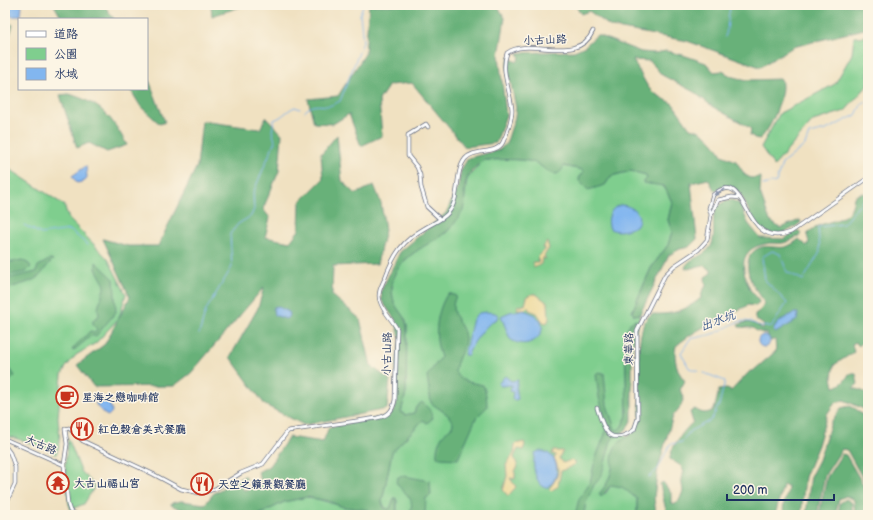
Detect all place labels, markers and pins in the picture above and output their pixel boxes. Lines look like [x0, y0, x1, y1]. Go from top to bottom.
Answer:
cafe icon: 星海之戀咖啡館 [54, 384, 80, 410]
place label: 星海之戀咖啡館 [82, 391, 159, 404]
restaurant icon: 紅色榖倉美式餐廳 [69, 416, 95, 442]
place label: 紅色榖倉美式餐廳 [98, 423, 186, 436]
temple icon: 大古山福山宮 [45, 470, 71, 496]
restaurant icon: 天空之籟景觀餐廳 [189, 471, 215, 497]
place label: 大古山福山宮 [74, 477, 140, 490]
place label: 天空之籟景觀餐廳 [218, 478, 306, 491]

